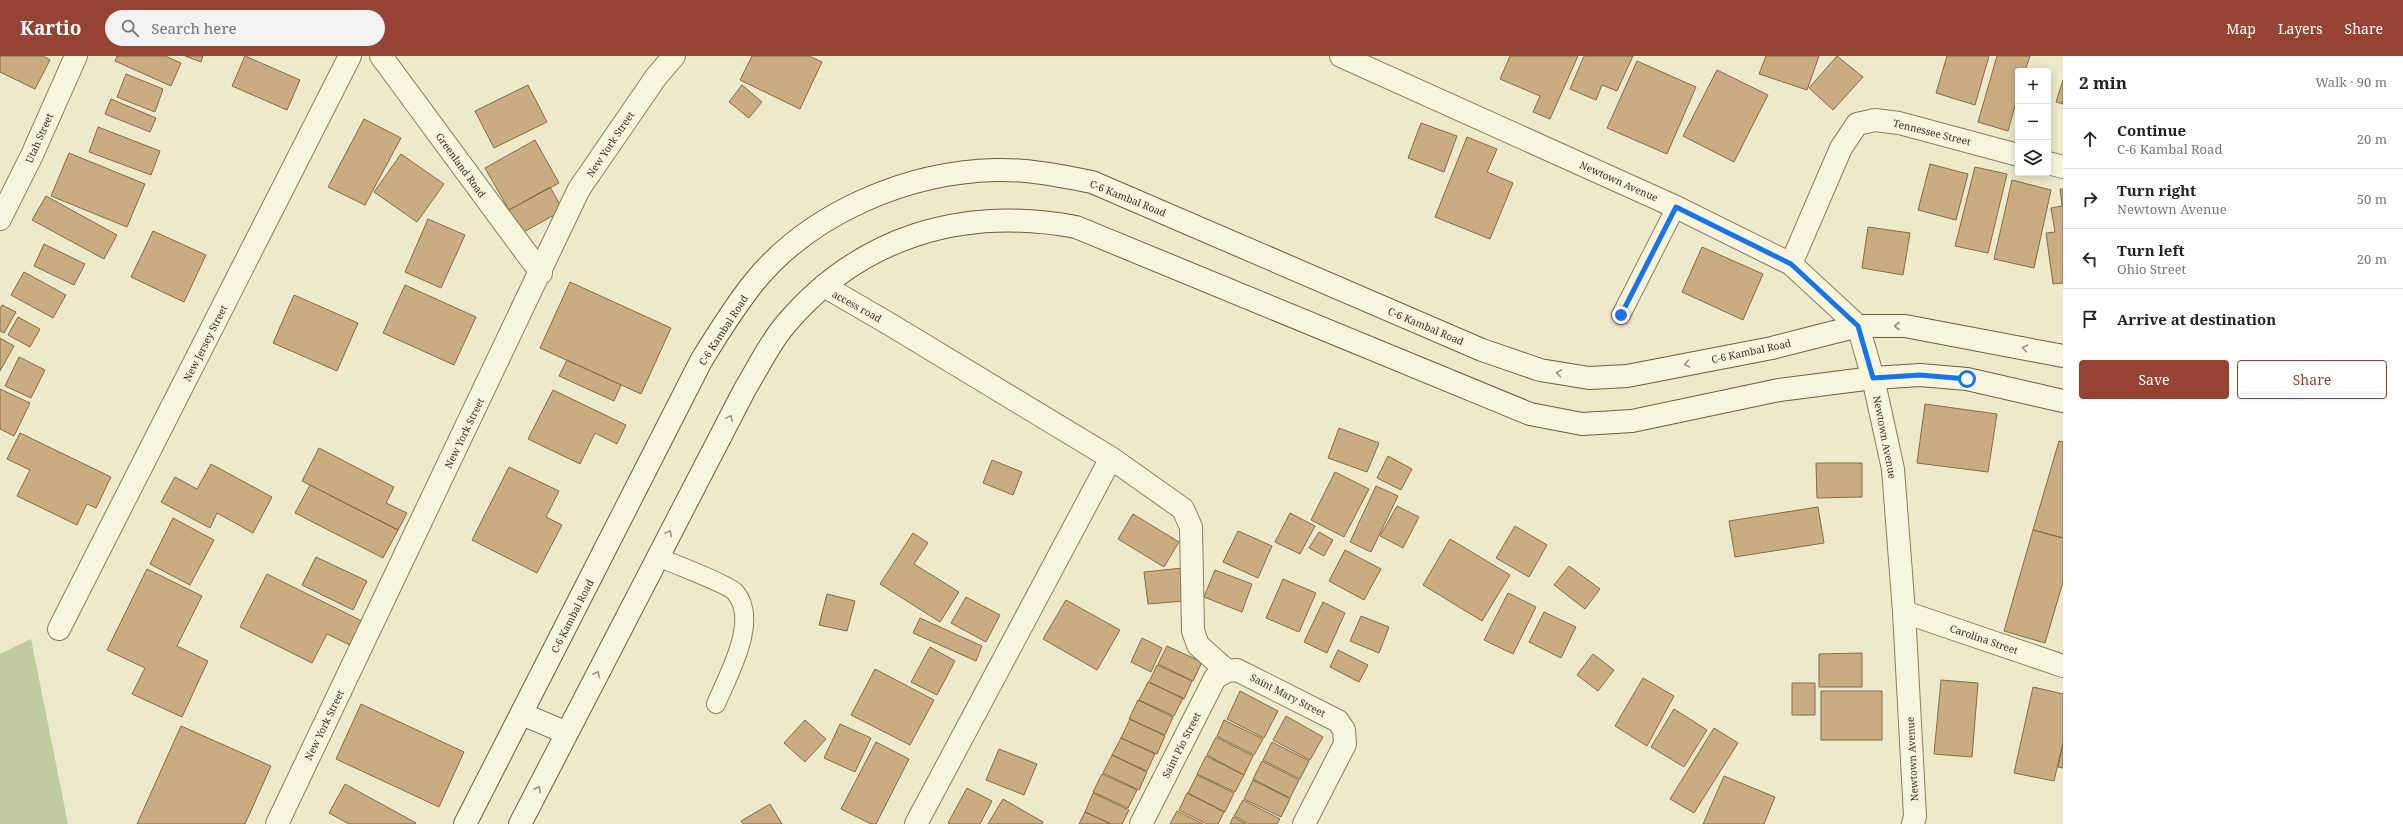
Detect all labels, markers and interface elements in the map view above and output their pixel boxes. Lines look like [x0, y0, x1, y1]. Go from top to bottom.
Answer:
search box [105, 10, 385, 46]
text: Kartio [20, 15, 81, 41]
icon: search [119, 17, 141, 39]
text: Search here [151, 18, 236, 38]
text: Map [2226, 19, 2256, 38]
text: Layers [2278, 19, 2323, 38]
text: Share [2345, 19, 2383, 38]
map controls [2015, 68, 2051, 176]
button: + [2015, 68, 2051, 104]
text: 2 min [2079, 71, 2127, 94]
text: Walk · 90 m [2315, 73, 2387, 91]
button: − [2015, 104, 2051, 140]
street label: New York Street [583, 108, 637, 180]
street label: Utah Street [22, 110, 56, 165]
street label: Tennessee Street [1892, 116, 1973, 149]
text: Continue [2117, 120, 2186, 140]
icon: ahead [2079, 128, 2101, 150]
street label: Greenland Road [433, 130, 489, 200]
text: 20 m [2357, 130, 2387, 148]
button: layers [2015, 140, 2051, 176]
text: C-6 Kambal Road [2117, 140, 2222, 158]
street label: Newtown Avenue [1578, 157, 1660, 205]
street label: C-6 Kambal Road [1088, 176, 1168, 220]
text: Turn right [2117, 180, 2196, 200]
icon: right [2079, 188, 2101, 210]
text: 50 m [2357, 190, 2387, 208]
text: Newtown Avenue [2117, 200, 2227, 218]
text: Turn left [2117, 240, 2185, 260]
icon: left [2079, 248, 2101, 270]
text: 20 m [2357, 250, 2387, 268]
text: Ohio Street [2117, 260, 2186, 278]
street label: access road [830, 287, 884, 325]
street label: C-6 Kambal Road [695, 292, 751, 368]
street label: New Jersey Street [180, 302, 230, 384]
street label: C-6 Kambal Road [1386, 304, 1466, 348]
route end [1612, 306, 1630, 324]
icon: arrive [2079, 308, 2101, 330]
text: Arrive at destination [2117, 309, 2276, 329]
one-way arrow [1894, 322, 1900, 330]
street label: C-6 Kambal Road [1710, 336, 1792, 366]
one-way arrow [2022, 344, 2028, 352]
one-way arrow [1684, 360, 1690, 368]
button: Save [2079, 360, 2229, 399]
button: Share [2237, 360, 2387, 399]
one-way arrow [1556, 369, 1562, 378]
route start [1958, 370, 1976, 388]
street label: Newtown Avenue [1870, 394, 1900, 480]
street label: New York Street [441, 395, 487, 470]
one-way arrow [725, 415, 732, 422]
one-way arrow [665, 530, 672, 537]
street label: C-6 Kambal Road [547, 577, 597, 655]
street label: Carolina Street [1948, 621, 2020, 657]
one-way arrow [593, 670, 600, 678]
street label: Saint Mary Street [1248, 670, 1328, 720]
street label: New York Street [301, 687, 347, 762]
street label: Saint Pio Street [1158, 709, 1204, 780]
street label: Newtown Avenue [1903, 717, 1921, 801]
one-way arrow [533, 786, 541, 794]

